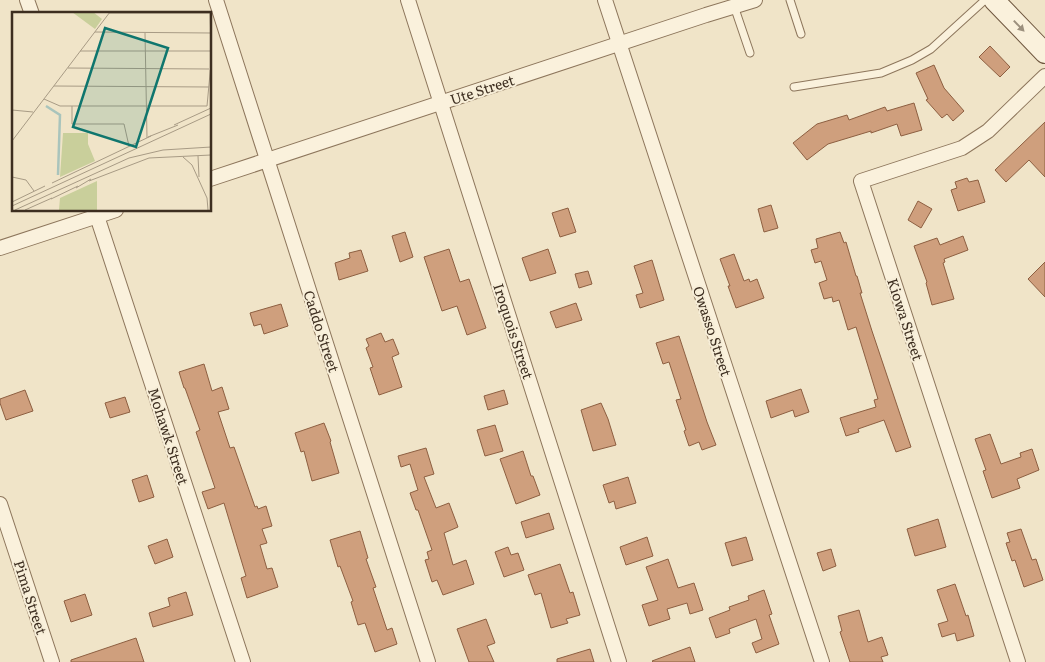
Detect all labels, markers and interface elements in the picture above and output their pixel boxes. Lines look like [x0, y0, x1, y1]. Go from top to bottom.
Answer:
inset map [12, 12, 211, 211]
one-way arrow [1013, 20, 1025, 32]
street label: Ute Street [447, 69, 517, 109]
street label: Kiowa Street [883, 275, 929, 363]
street label: Iroquois Street [489, 281, 539, 382]
street label: Owasso Street [689, 283, 737, 379]
street label: Caddo Street [299, 287, 345, 375]
street label: Mohawk Street [144, 385, 194, 488]
street label: Pima Street [10, 557, 53, 637]

